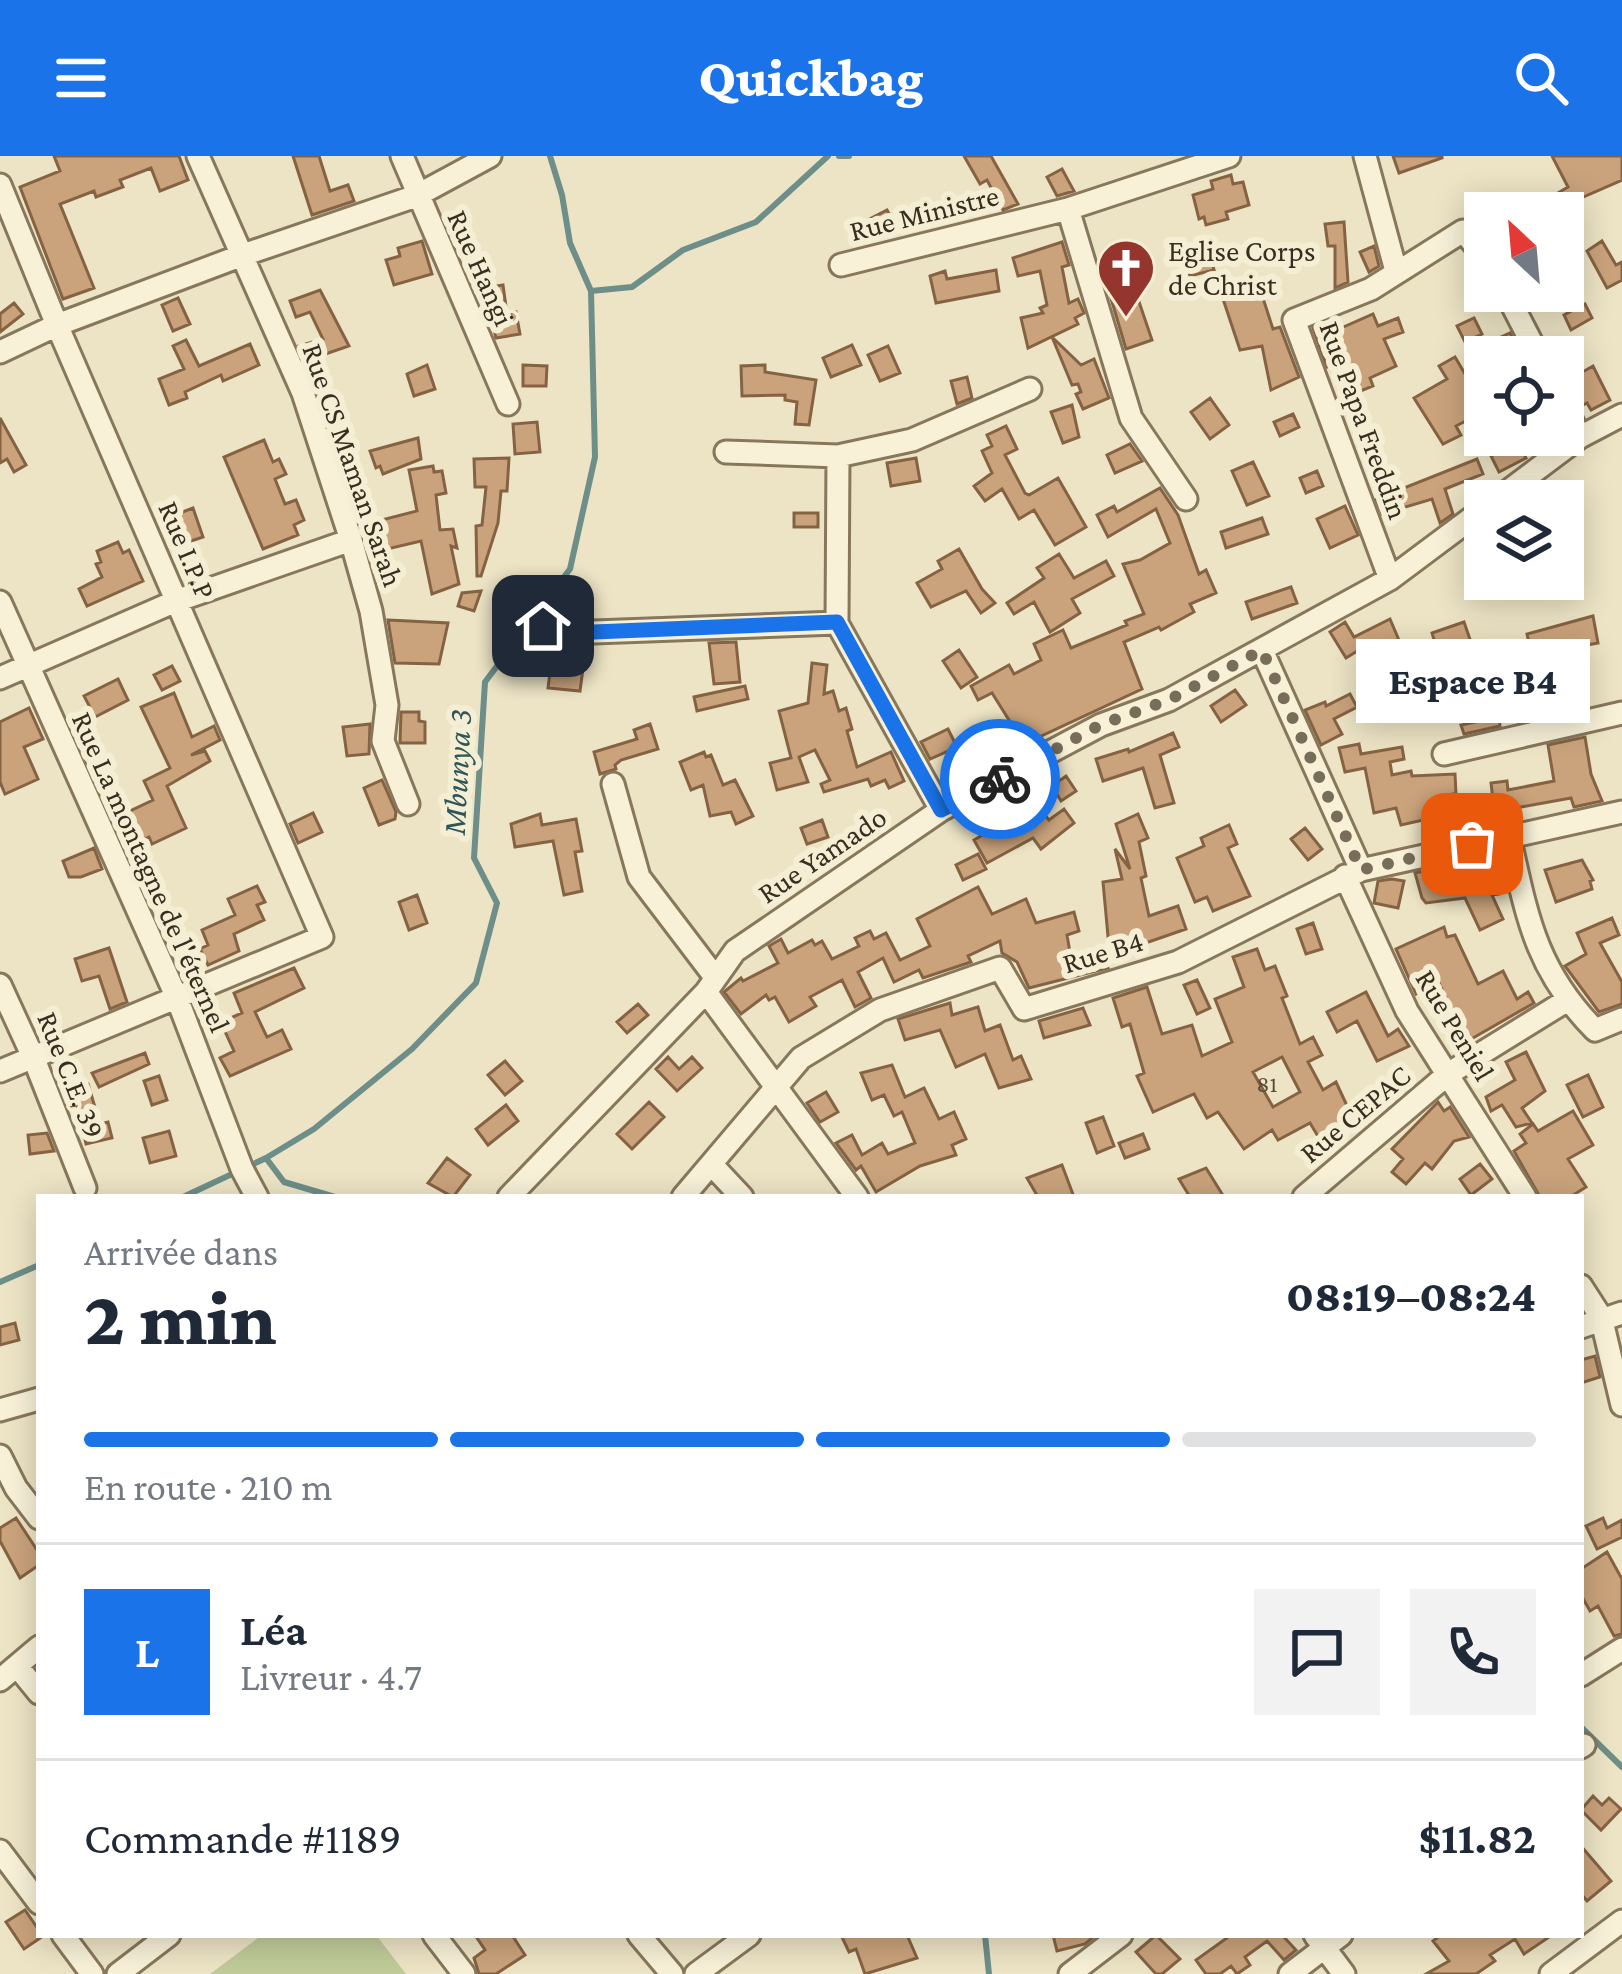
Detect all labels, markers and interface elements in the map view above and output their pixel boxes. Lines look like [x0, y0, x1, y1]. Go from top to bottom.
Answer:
icon: menu [48, 45, 114, 111]
icon: search [1508, 45, 1574, 111]
text: Quickbag [698, 48, 924, 108]
street label: Rue Ministre [846, 178, 1002, 247]
north arrow [1464, 192, 1584, 312]
map controls [1464, 192, 1584, 600]
street label: Rue Hangi [440, 205, 522, 331]
place label: Eglise Corps de Christ [1168, 234, 1315, 301]
church icon: Eglise Corps de Christ [1095, 237, 1157, 319]
street label: Rue Papa Freddin [1312, 316, 1416, 524]
button: locate [1464, 336, 1584, 456]
street label: Rue CS Maman Sarah [296, 339, 411, 591]
button: layers [1464, 480, 1584, 600]
street label: Rue I.P.P [152, 496, 223, 604]
pin [492, 575, 594, 677]
icon: home [510, 593, 576, 659]
callout: Espace B4 [1355, 640, 1589, 724]
text: Espace B4 [1388, 659, 1558, 702]
street label: Rue La montagne de l'éternel [65, 707, 237, 1037]
water label: Mbunya 3 [435, 708, 478, 837]
courier [940, 719, 1060, 839]
icon: bike [967, 746, 1033, 812]
pin [1421, 793, 1523, 895]
street label: Rue Yamado [751, 800, 892, 910]
icon: bag [1439, 811, 1505, 877]
street label: Rue B4 [1058, 924, 1147, 979]
street label: Rue Peniel [1409, 963, 1501, 1086]
street label: Rue C.E. 39 [31, 1007, 112, 1143]
street label: Rue CEPAC [1293, 1058, 1416, 1169]
house number: 81 [1257, 1070, 1277, 1097]
text: Arrivée dans [84, 1230, 278, 1273]
text: 08:19–08:24 [1286, 1271, 1536, 1321]
text: 2 min [84, 1274, 277, 1361]
text: En route · 210 m [84, 1465, 333, 1508]
button: chat [1254, 1589, 1380, 1715]
button: phone [1410, 1589, 1536, 1715]
text: Léa [240, 1605, 307, 1655]
text: L [135, 1627, 159, 1677]
text: Livreur · 4.7 [240, 1655, 422, 1698]
text: Commande #1189 [84, 1813, 402, 1863]
text: $11.82 [1418, 1813, 1536, 1863]

